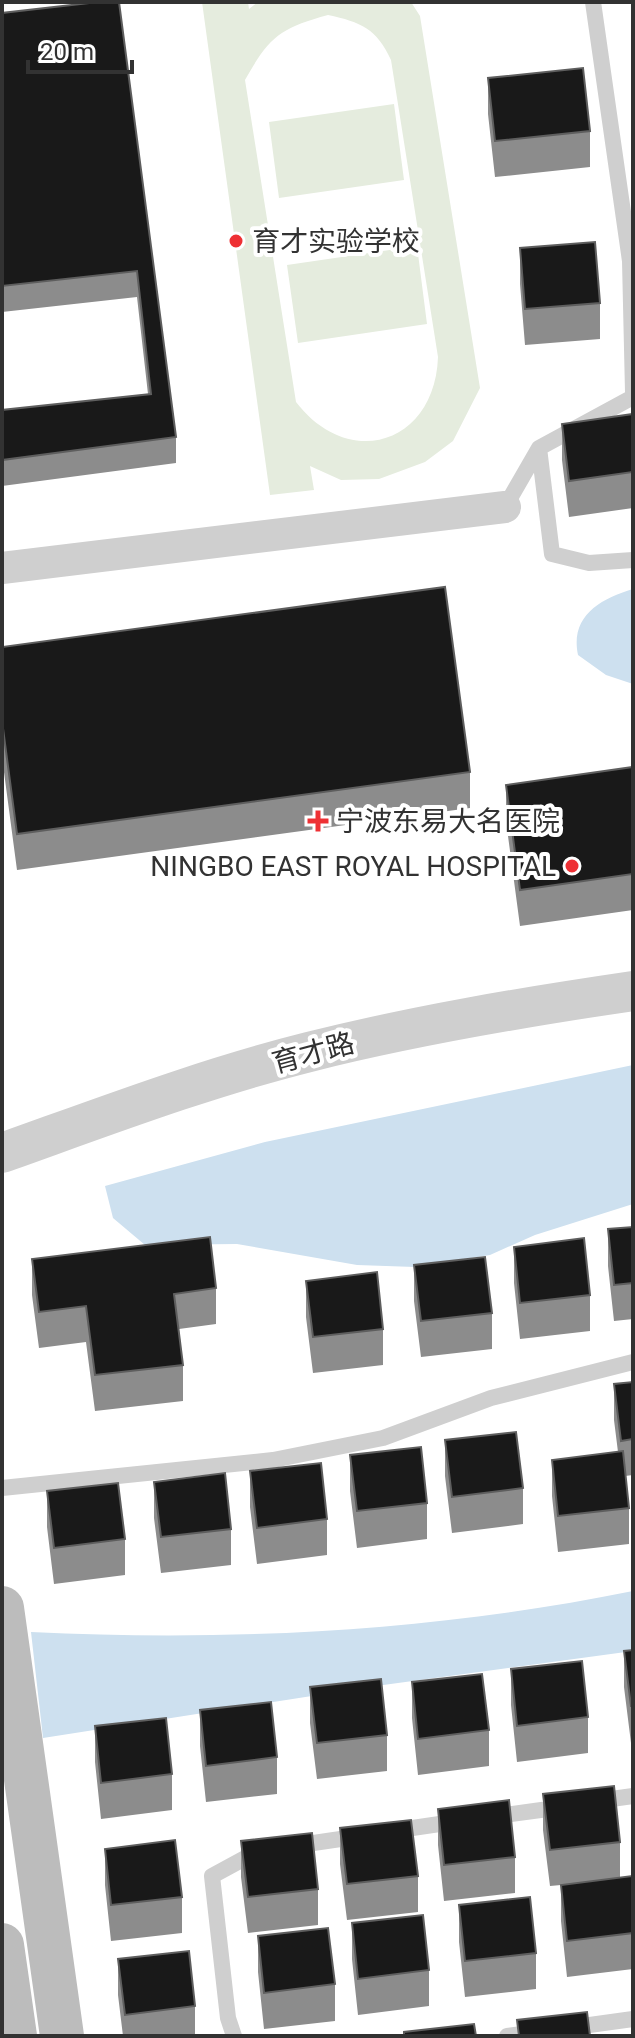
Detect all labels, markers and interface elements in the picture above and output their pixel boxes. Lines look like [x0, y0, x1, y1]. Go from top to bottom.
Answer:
scale bar [28, 24, 132, 74]
text: 20 m [40, 38, 94, 66]
place label: 育才实验学校 [252, 225, 420, 258]
marker: 育才实验学校 [227, 232, 245, 250]
place label: 宁波东易大名医院 [336, 805, 560, 838]
marker: 宁波东易大名医院 [307, 810, 329, 832]
place label: NINGBO EAST ROYAL HOSPITAL [150, 850, 556, 883]
marker: NINGBO EAST ROYAL HOSPITAL [563, 857, 581, 875]
street label: 育才路 [268, 1026, 358, 1080]

